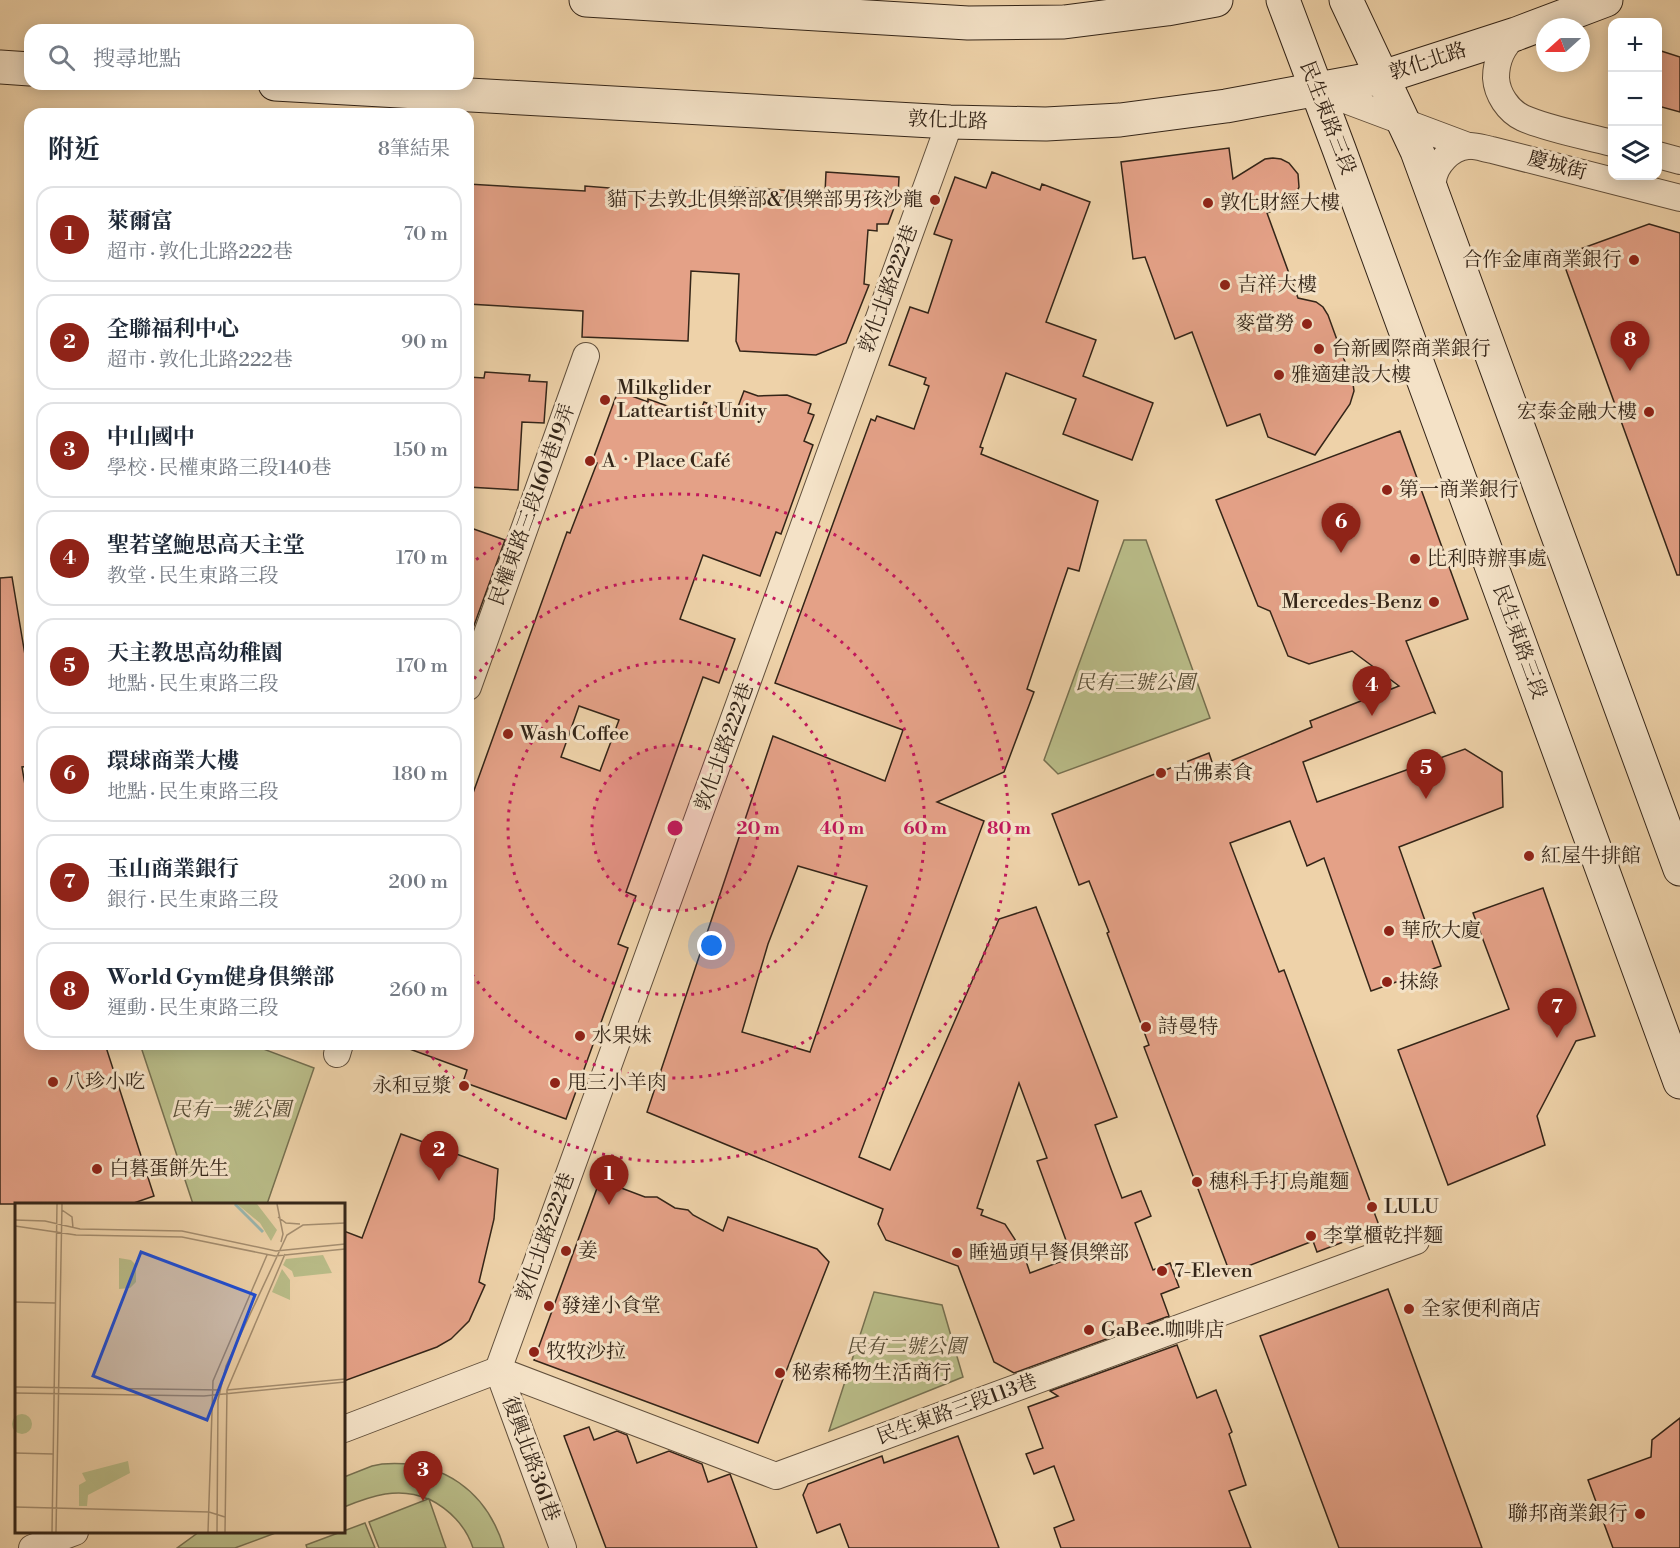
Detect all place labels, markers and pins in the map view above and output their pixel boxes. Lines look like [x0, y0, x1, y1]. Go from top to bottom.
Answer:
place label: 貓下去敦北俱樂部&俱樂部男孩沙龍 [607, 188, 923, 213]
place label: 敦化財經大樓 [1220, 191, 1340, 216]
marker: 貓下去敦北俱樂部&俱樂部男孩沙龍 [928, 193, 942, 207]
marker: 敦化財經大樓 [1201, 196, 1215, 210]
place label: 合作金庫商業銀行 [1462, 248, 1622, 273]
marker: 合作金庫商業銀行 [1627, 253, 1641, 267]
place label: 吉祥大樓 [1237, 273, 1317, 298]
marker: 吉祥大樓 [1218, 278, 1232, 292]
place label: 麥當勞 [1235, 312, 1295, 337]
marker: 麥當勞 [1300, 317, 1314, 331]
pin: 8 [1610, 322, 1650, 371]
place label: 台新國際商業銀行 [1331, 337, 1491, 362]
marker: 台新國際商業銀行 [1312, 342, 1326, 356]
place label: 雅適建設大樓 [1291, 363, 1411, 388]
marker: 雅適建設大樓 [1272, 368, 1286, 382]
place label: Milkglider Latteartist Unity [617, 376, 767, 424]
marker: Milkglider Latteartist Unity [598, 393, 612, 407]
place label: 宏泰金融大樓 [1517, 400, 1637, 425]
marker: 宏泰金融大樓 [1642, 405, 1656, 419]
place label: A‧Place Café [601, 449, 731, 474]
marker: A‧Place Café [583, 454, 597, 468]
place label: 第一商業銀行 [1399, 478, 1519, 503]
marker: 第一商業銀行 [1380, 483, 1394, 497]
pin: 6 [1322, 504, 1360, 553]
place label: 比利時辦事處 [1427, 547, 1547, 572]
marker: 比利時辦事處 [1408, 552, 1422, 566]
place label: Mercedes-Benz [1282, 590, 1422, 615]
marker: Mercedes-Benz [1427, 595, 1441, 609]
pin: 4 [1352, 666, 1392, 716]
place label: Wash Coffee [519, 722, 629, 747]
marker: Wash Coffee [501, 727, 515, 741]
pin: 5 [1406, 750, 1446, 799]
place label: 古佛素食 [1173, 761, 1253, 786]
marker: 古佛素食 [1154, 766, 1168, 780]
centre of rings [665, 818, 685, 838]
place label: 紅屋牛排館 [1541, 844, 1641, 869]
marker: 紅屋牛排館 [1522, 849, 1536, 863]
place label: 華欣大廈 [1401, 919, 1481, 944]
marker: 華欣大廈 [1382, 924, 1396, 938]
place label: 抹綠 [1399, 970, 1439, 995]
marker: 抹綠 [1380, 975, 1394, 989]
pin: 7 [1538, 988, 1576, 1038]
place label: 詩曼特 [1158, 1015, 1218, 1040]
marker: 詩曼特 [1139, 1020, 1153, 1034]
place label: 水果妹 [592, 1024, 652, 1049]
marker: 水果妹 [573, 1029, 587, 1043]
place label: 八珍小吃 [65, 1070, 145, 1095]
place label: 甩三小羊肉 [567, 1071, 667, 1096]
place label: 永和豆漿 [372, 1074, 452, 1099]
marker: 八珍小吃 [46, 1075, 60, 1089]
marker: 甩三小羊肉 [548, 1076, 562, 1090]
marker: 永和豆漿 [457, 1079, 471, 1093]
pin: 2 [420, 1132, 458, 1181]
pin: 1 [590, 1156, 628, 1205]
place label: 白暮蛋餅先生 [109, 1157, 229, 1182]
marker: 白暮蛋餅先生 [90, 1162, 104, 1176]
place label: 穗科手打烏龍麵 [1209, 1170, 1349, 1195]
marker: 穗科手打烏龍麵 [1190, 1175, 1204, 1189]
place label: LULU [1384, 1195, 1439, 1220]
marker: LULU [1365, 1200, 1379, 1214]
place label: 李掌櫃乾拌麵 [1323, 1224, 1443, 1249]
marker: 李掌櫃乾拌麵 [1304, 1229, 1318, 1243]
place label: 姜 [578, 1239, 598, 1264]
place label: 睡過頭早餐俱樂部 [969, 1241, 1129, 1266]
marker: 姜 [559, 1244, 573, 1258]
marker: 睡過頭早餐俱樂部 [950, 1246, 964, 1260]
place label: 7-Eleven [1174, 1259, 1253, 1284]
marker: 7-Eleven [1155, 1264, 1169, 1278]
place label: 發達小食堂 [561, 1294, 661, 1319]
place label: 全家便利商店 [1421, 1297, 1541, 1322]
marker: 發達小食堂 [542, 1299, 556, 1313]
marker: 全家便利商店 [1402, 1302, 1416, 1316]
place label: GaBee.咖啡店 [1101, 1318, 1225, 1343]
marker: GaBee.咖啡店 [1082, 1323, 1096, 1337]
place label: 牧牧沙拉 [546, 1340, 626, 1365]
marker: 牧牧沙拉 [527, 1345, 541, 1359]
place label: 秘索稀物生活商行 [792, 1361, 952, 1386]
marker: 秘索稀物生活商行 [773, 1366, 787, 1380]
pin: 3 [404, 1452, 442, 1501]
place label: 聯邦商業銀行 [1508, 1502, 1628, 1527]
marker: 聯邦商業銀行 [1633, 1507, 1647, 1521]

